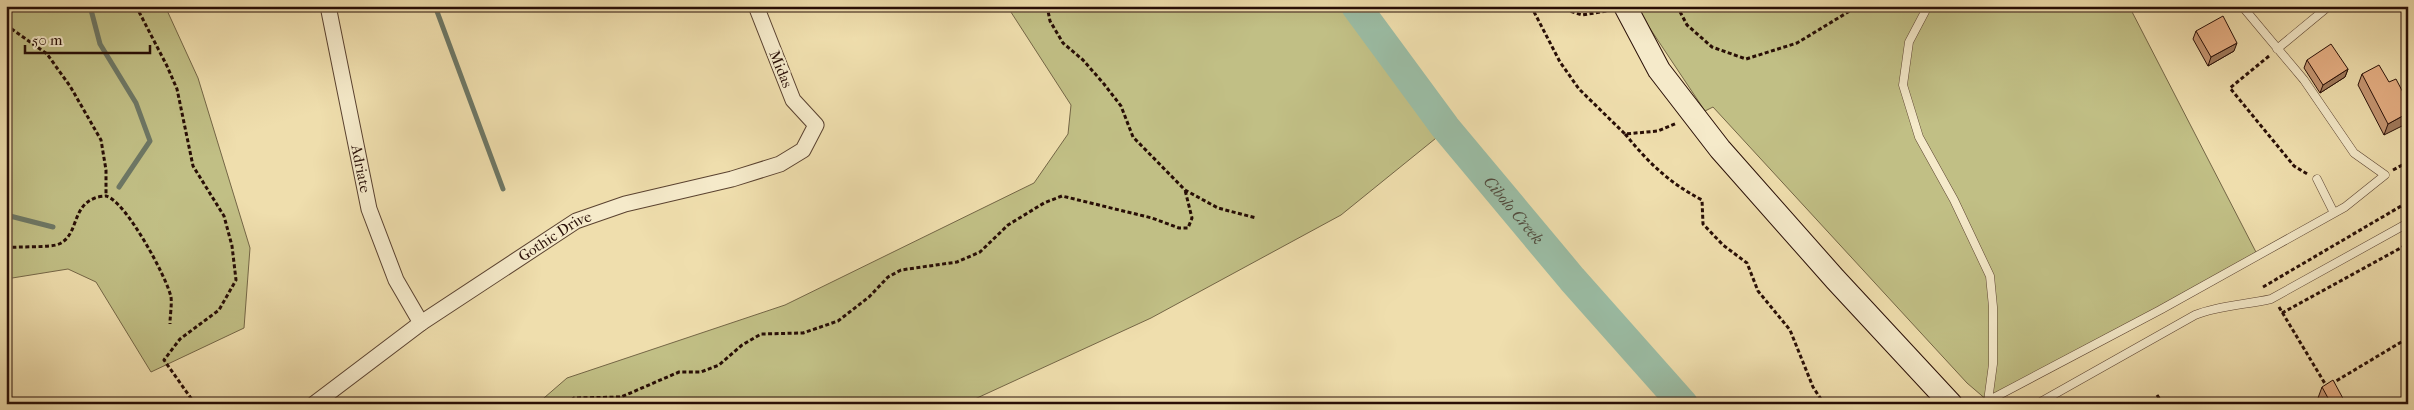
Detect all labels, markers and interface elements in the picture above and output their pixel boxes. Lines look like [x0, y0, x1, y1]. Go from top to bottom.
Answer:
scale bar [25, 22, 150, 54]
text: 50 m [32, 31, 63, 49]
street label: Midas [765, 48, 797, 91]
street label: Adriate [347, 142, 375, 195]
water label: Cibolo Creek [1480, 172, 1548, 248]
street label: Gothic Drive [515, 207, 594, 265]

